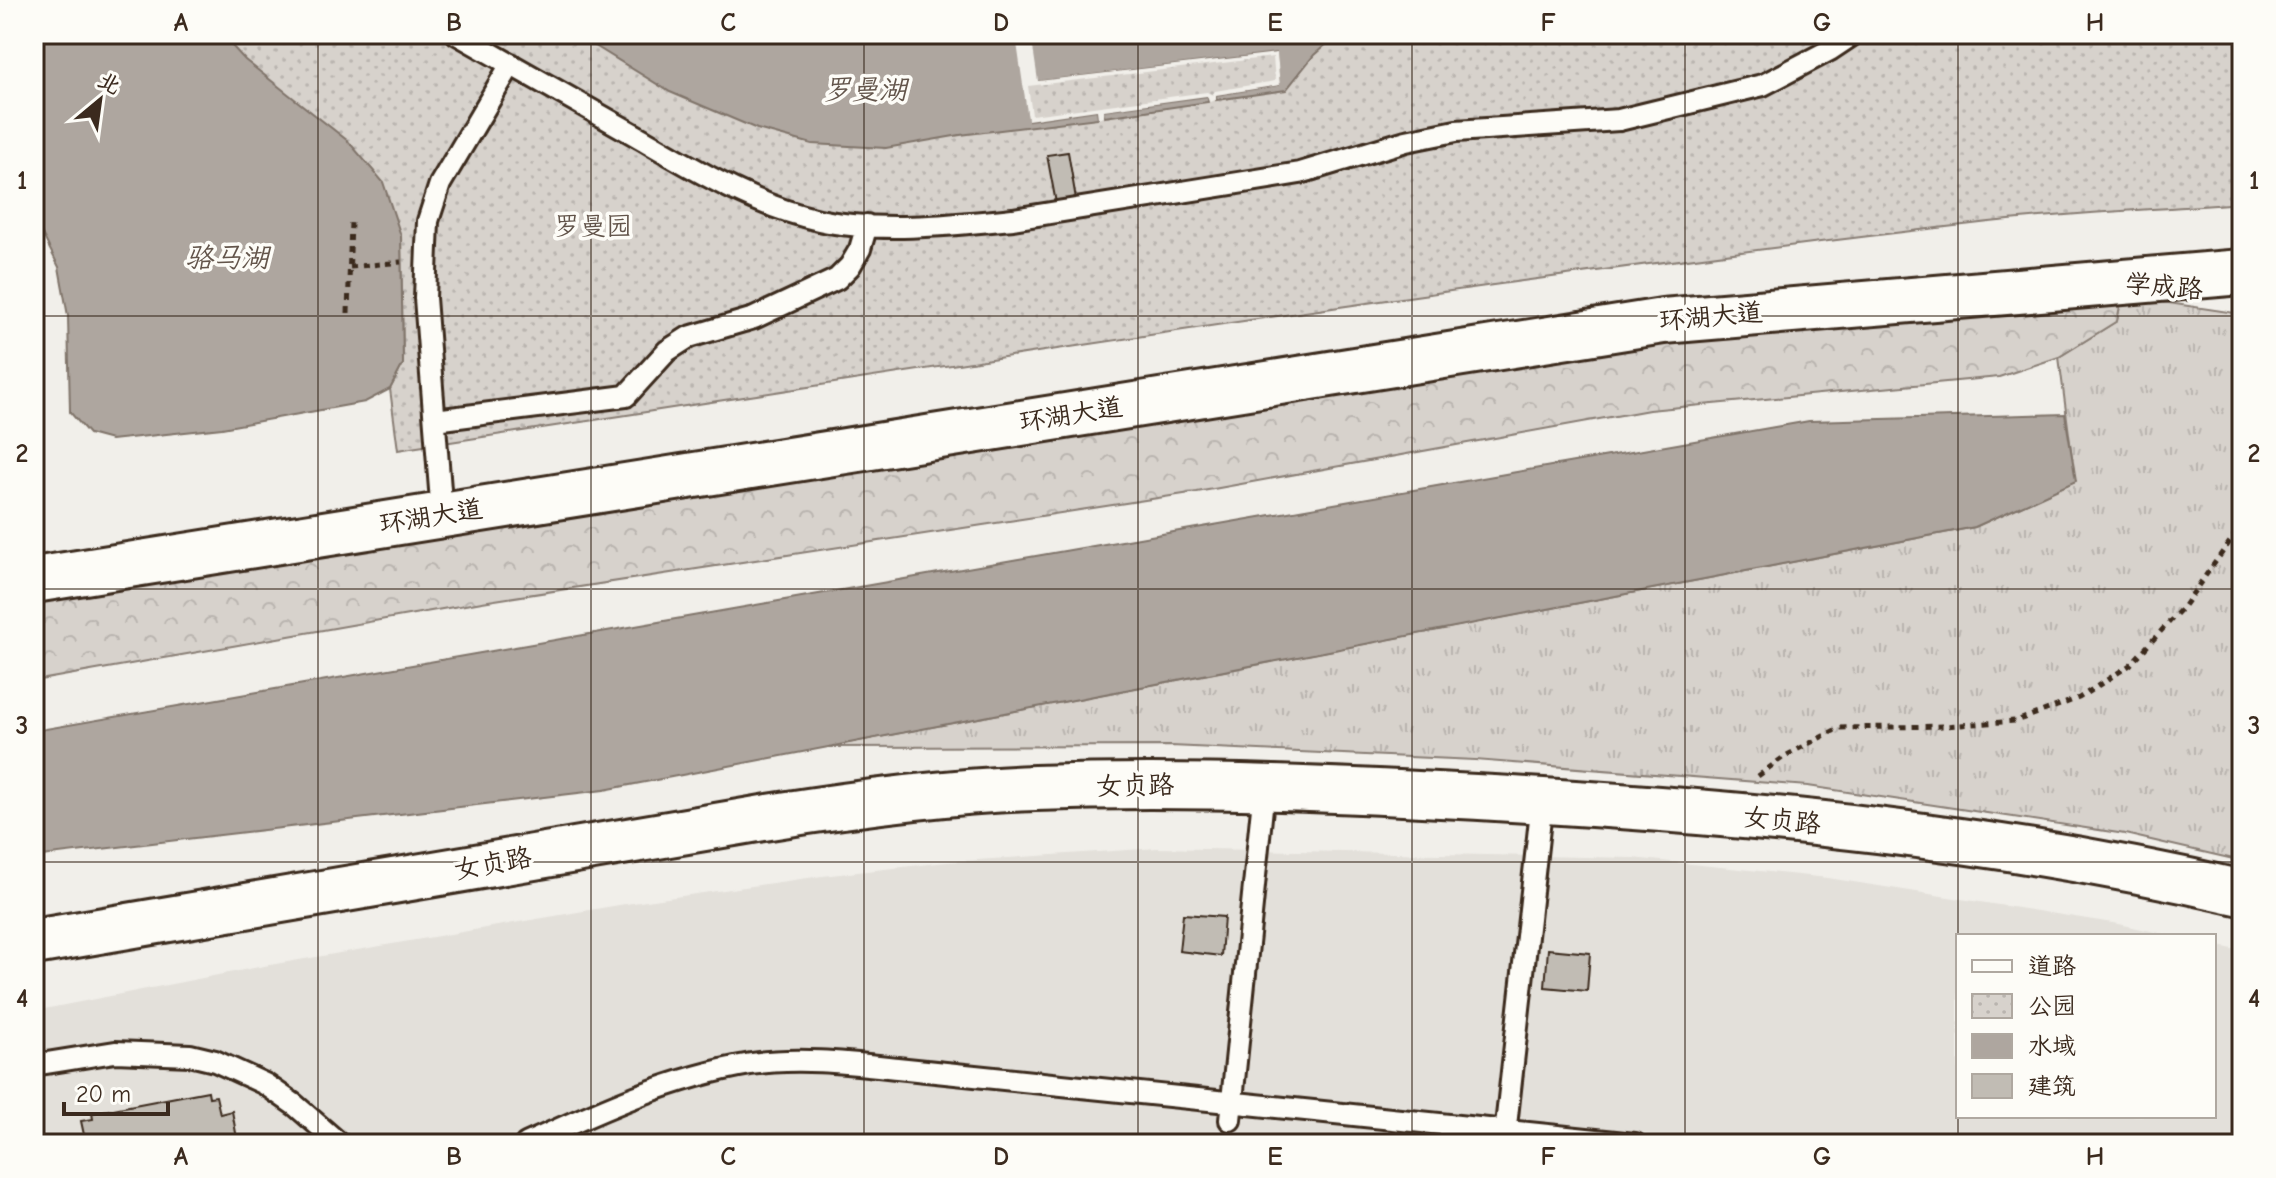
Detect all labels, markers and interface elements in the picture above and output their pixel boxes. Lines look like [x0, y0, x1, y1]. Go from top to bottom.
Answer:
text: A [174, 8, 189, 38]
text: B [446, 8, 462, 38]
text: C [720, 8, 736, 38]
text: D [993, 8, 1009, 38]
text: E [1267, 8, 1283, 38]
text: F [1540, 8, 1556, 38]
text: G [1813, 8, 1831, 38]
text: H [2086, 8, 2104, 38]
north arrow [60, 60, 140, 140]
text: 北 [93, 67, 125, 100]
water label: 罗曼湖 [823, 74, 910, 106]
text: 1 [17, 166, 27, 196]
text: 1 [2249, 166, 2259, 196]
park label: 罗曼园 [554, 212, 632, 242]
water label: 骆马湖 [185, 242, 272, 274]
street label: 学成路 [2124, 269, 2204, 305]
street label: 环湖大道 [1658, 298, 1764, 336]
street label: 环湖大道 [1017, 392, 1125, 438]
text: 2 [16, 439, 28, 469]
text: 2 [2248, 439, 2260, 469]
street label: 环湖大道 [377, 494, 485, 540]
text: 3 [16, 711, 28, 741]
text: 3 [2248, 711, 2260, 741]
street label: 女贞路 [1096, 770, 1174, 802]
street label: 女贞路 [1742, 802, 1822, 840]
street label: 女贞路 [452, 842, 534, 886]
legend [1956, 934, 2216, 1118]
text: 道路 [2028, 952, 2076, 980]
text: 4 [16, 984, 28, 1014]
text: 4 [2248, 984, 2260, 1014]
text: 公园 [2028, 992, 2076, 1020]
text: 水域 [2028, 1032, 2076, 1060]
scale bar [64, 1066, 168, 1116]
text: 建筑 [2028, 1072, 2076, 1100]
text: 20 m [76, 1080, 131, 1108]
text: A [174, 1142, 189, 1172]
text: B [446, 1142, 462, 1172]
text: C [720, 1142, 736, 1172]
text: D [993, 1142, 1009, 1172]
text: E [1267, 1142, 1283, 1172]
text: F [1540, 1142, 1556, 1172]
text: G [1813, 1142, 1831, 1172]
text: H [2086, 1142, 2104, 1172]

